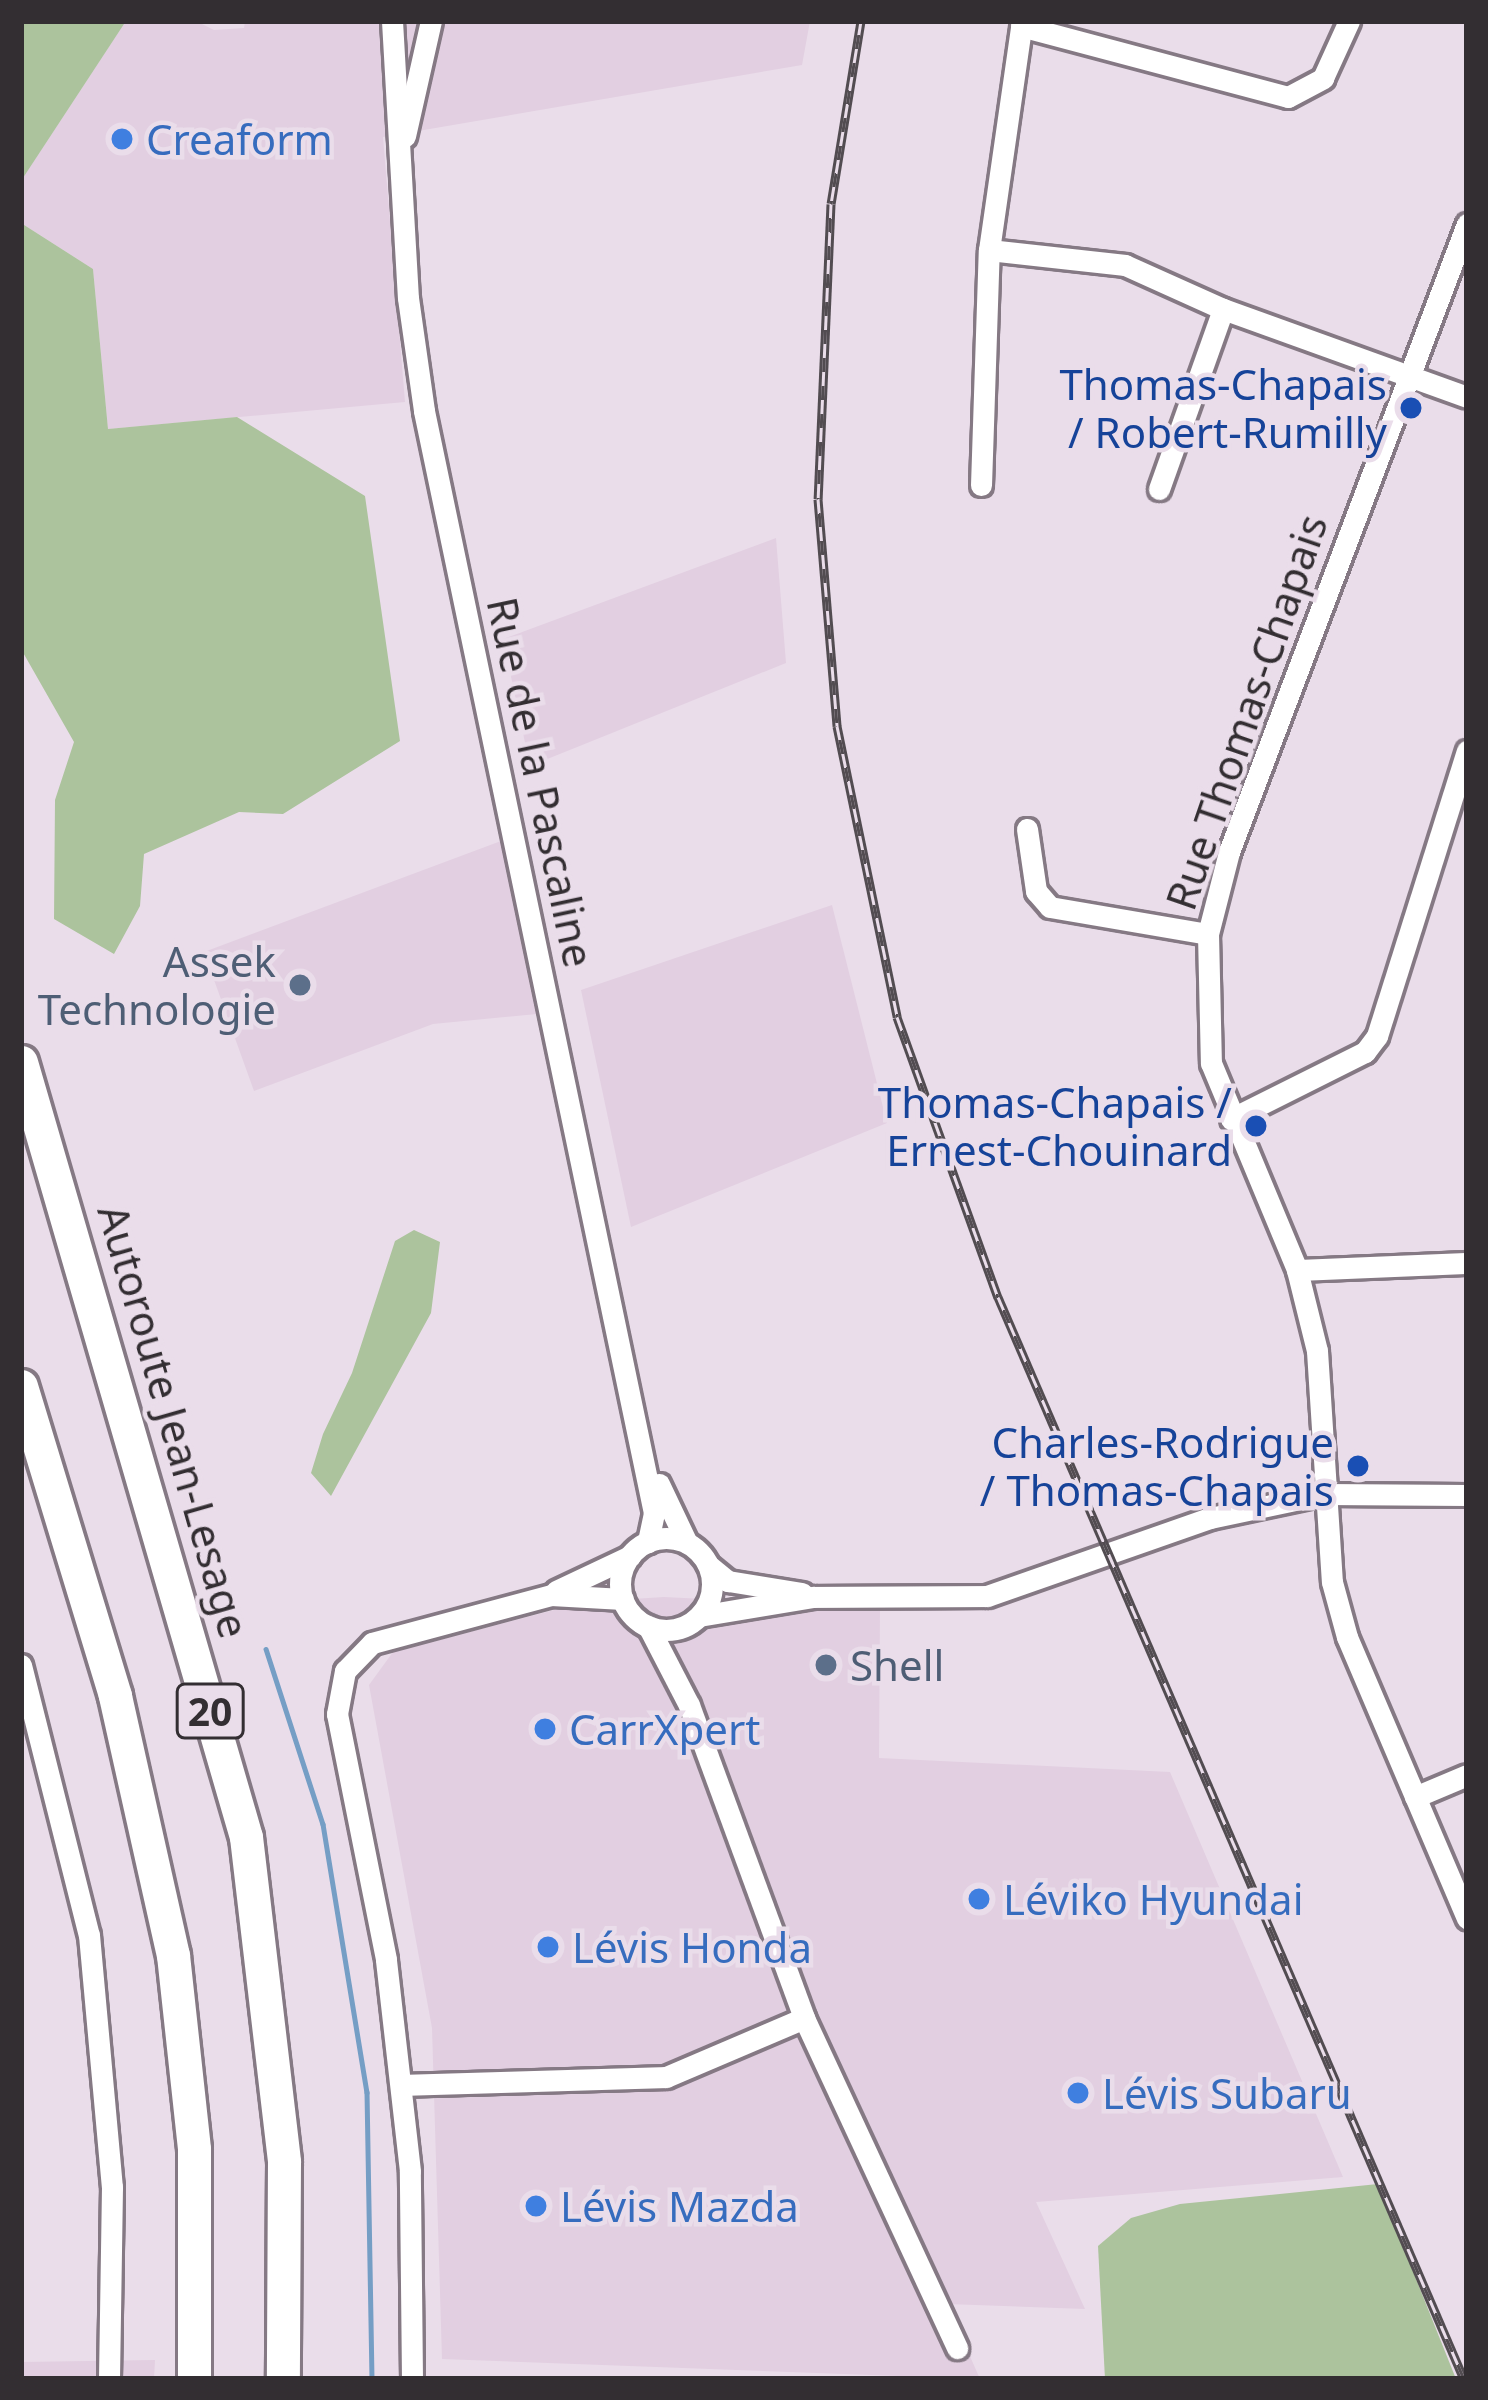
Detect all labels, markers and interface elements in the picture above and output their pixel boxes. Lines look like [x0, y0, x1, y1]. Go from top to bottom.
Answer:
place label: Creaform [146, 114, 333, 164]
marker: Creaform [109, 126, 135, 152]
place label: Thomas-Chapais / Robert-Rumilly [1059, 359, 1387, 458]
marker: Thomas-Chapais / Robert-Rumilly [1398, 395, 1424, 421]
street label: Rue Thomas-Chapais [1155, 508, 1337, 916]
street label: Rue de la Pascaline [477, 593, 605, 971]
place label: Assek Technologie [38, 936, 276, 1034]
marker: Assek Technologie [287, 972, 313, 998]
place label: Thomas-Chapais / Ernest-Chouinard [878, 1077, 1232, 1176]
marker: Thomas-Chapais / Ernest-Chouinard [1243, 1113, 1269, 1139]
street label: Autoroute Jean-Lesage [88, 1199, 260, 1643]
place label: Charles-Rodrigue / Thomas-Chapais [980, 1417, 1334, 1516]
marker: Charles-Rodrigue / Thomas-Chapais [1345, 1453, 1371, 1479]
place label: Shell [850, 1640, 944, 1690]
marker: Shell [813, 1652, 839, 1678]
road number: 20 [174, 1678, 246, 1744]
place label: CarrXpert [569, 1704, 760, 1754]
marker: CarrXpert [532, 1716, 558, 1742]
place label: Léviko Hyundai [1003, 1874, 1303, 1924]
marker: Léviko Hyundai [966, 1886, 992, 1912]
place label: Lévis Honda [572, 1922, 812, 1972]
marker: Lévis Honda [535, 1934, 561, 1960]
place label: Lévis Subaru [1102, 2068, 1352, 2118]
marker: Lévis Subaru [1065, 2080, 1091, 2106]
place label: Lévis Mazda [560, 2181, 799, 2231]
marker: Lévis Mazda [523, 2193, 549, 2219]

